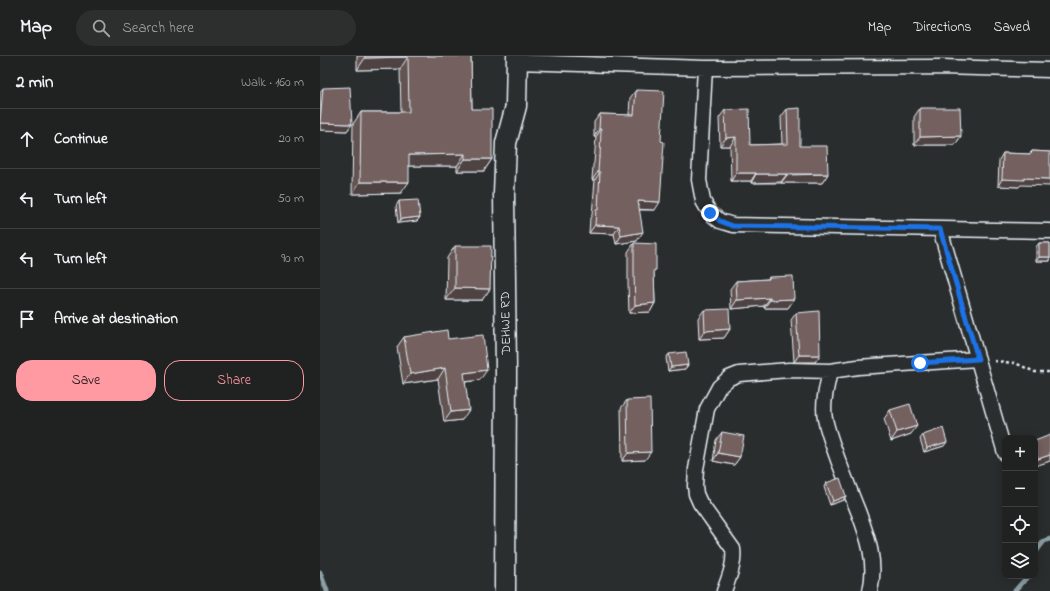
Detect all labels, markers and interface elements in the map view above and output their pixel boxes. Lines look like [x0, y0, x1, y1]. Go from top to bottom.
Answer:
search box [76, 10, 356, 46]
text: Map [20, 14, 52, 41]
icon: search [90, 17, 112, 39]
text: Search here [122, 17, 194, 39]
text: Map [868, 17, 891, 38]
text: Directions [913, 17, 971, 38]
text: Saved [993, 17, 1030, 38]
text: 2 min [16, 70, 53, 95]
text: Walk · 160 m [241, 73, 304, 92]
icon: ahead [16, 128, 38, 150]
text: Continue [54, 128, 108, 150]
text: 20 m [279, 129, 304, 148]
icon: left [16, 188, 38, 210]
text: Turn left [54, 188, 107, 210]
text: 50 m [278, 189, 304, 208]
route end [701, 204, 719, 222]
icon: left [16, 248, 38, 270]
text: Turn left [54, 248, 107, 270]
text: 90 m [281, 249, 304, 268]
street label: DEHWE RD [496, 291, 516, 356]
icon: arrive [16, 308, 38, 330]
text: Arrive at destination [54, 308, 178, 330]
route start [911, 354, 929, 372]
button: Save [16, 360, 156, 401]
button: Share [164, 360, 304, 401]
map controls [1002, 435, 1038, 579]
button: + [1002, 435, 1038, 471]
button: − [1002, 471, 1038, 507]
button: locate [1002, 507, 1038, 543]
button: layers [1002, 543, 1038, 579]

